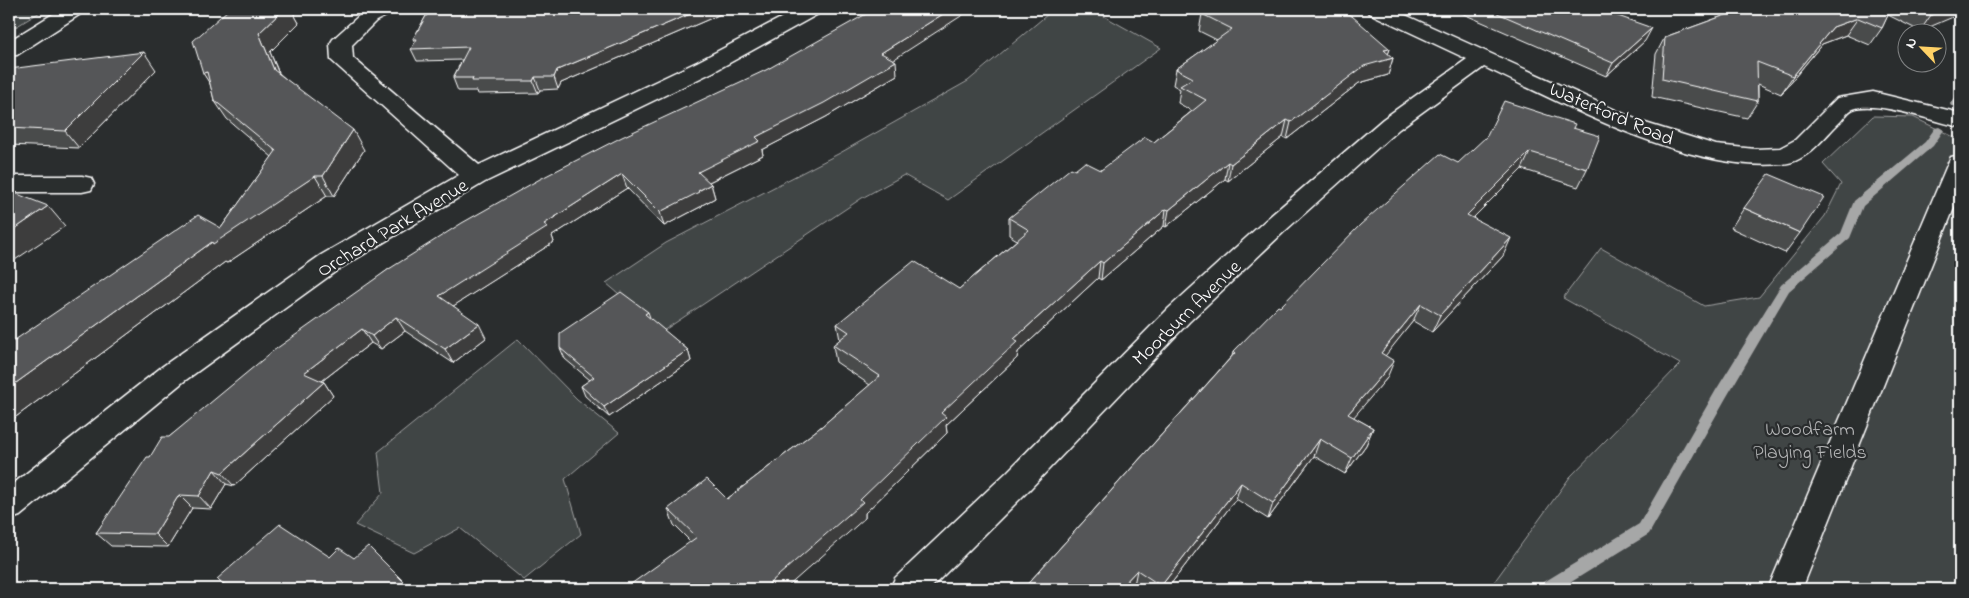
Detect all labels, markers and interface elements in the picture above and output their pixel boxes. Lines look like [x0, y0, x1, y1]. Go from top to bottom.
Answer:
north arrow [1896, 22, 1946, 72]
text: N [1900, 34, 1923, 52]
street label: Waterford Road [1544, 76, 1678, 155]
street label: Orchard Park Avenue [312, 172, 474, 286]
street label: Moorburn Avenue [1127, 254, 1249, 374]
park label: Woodfarm Playing Fields [1753, 416, 1867, 469]

